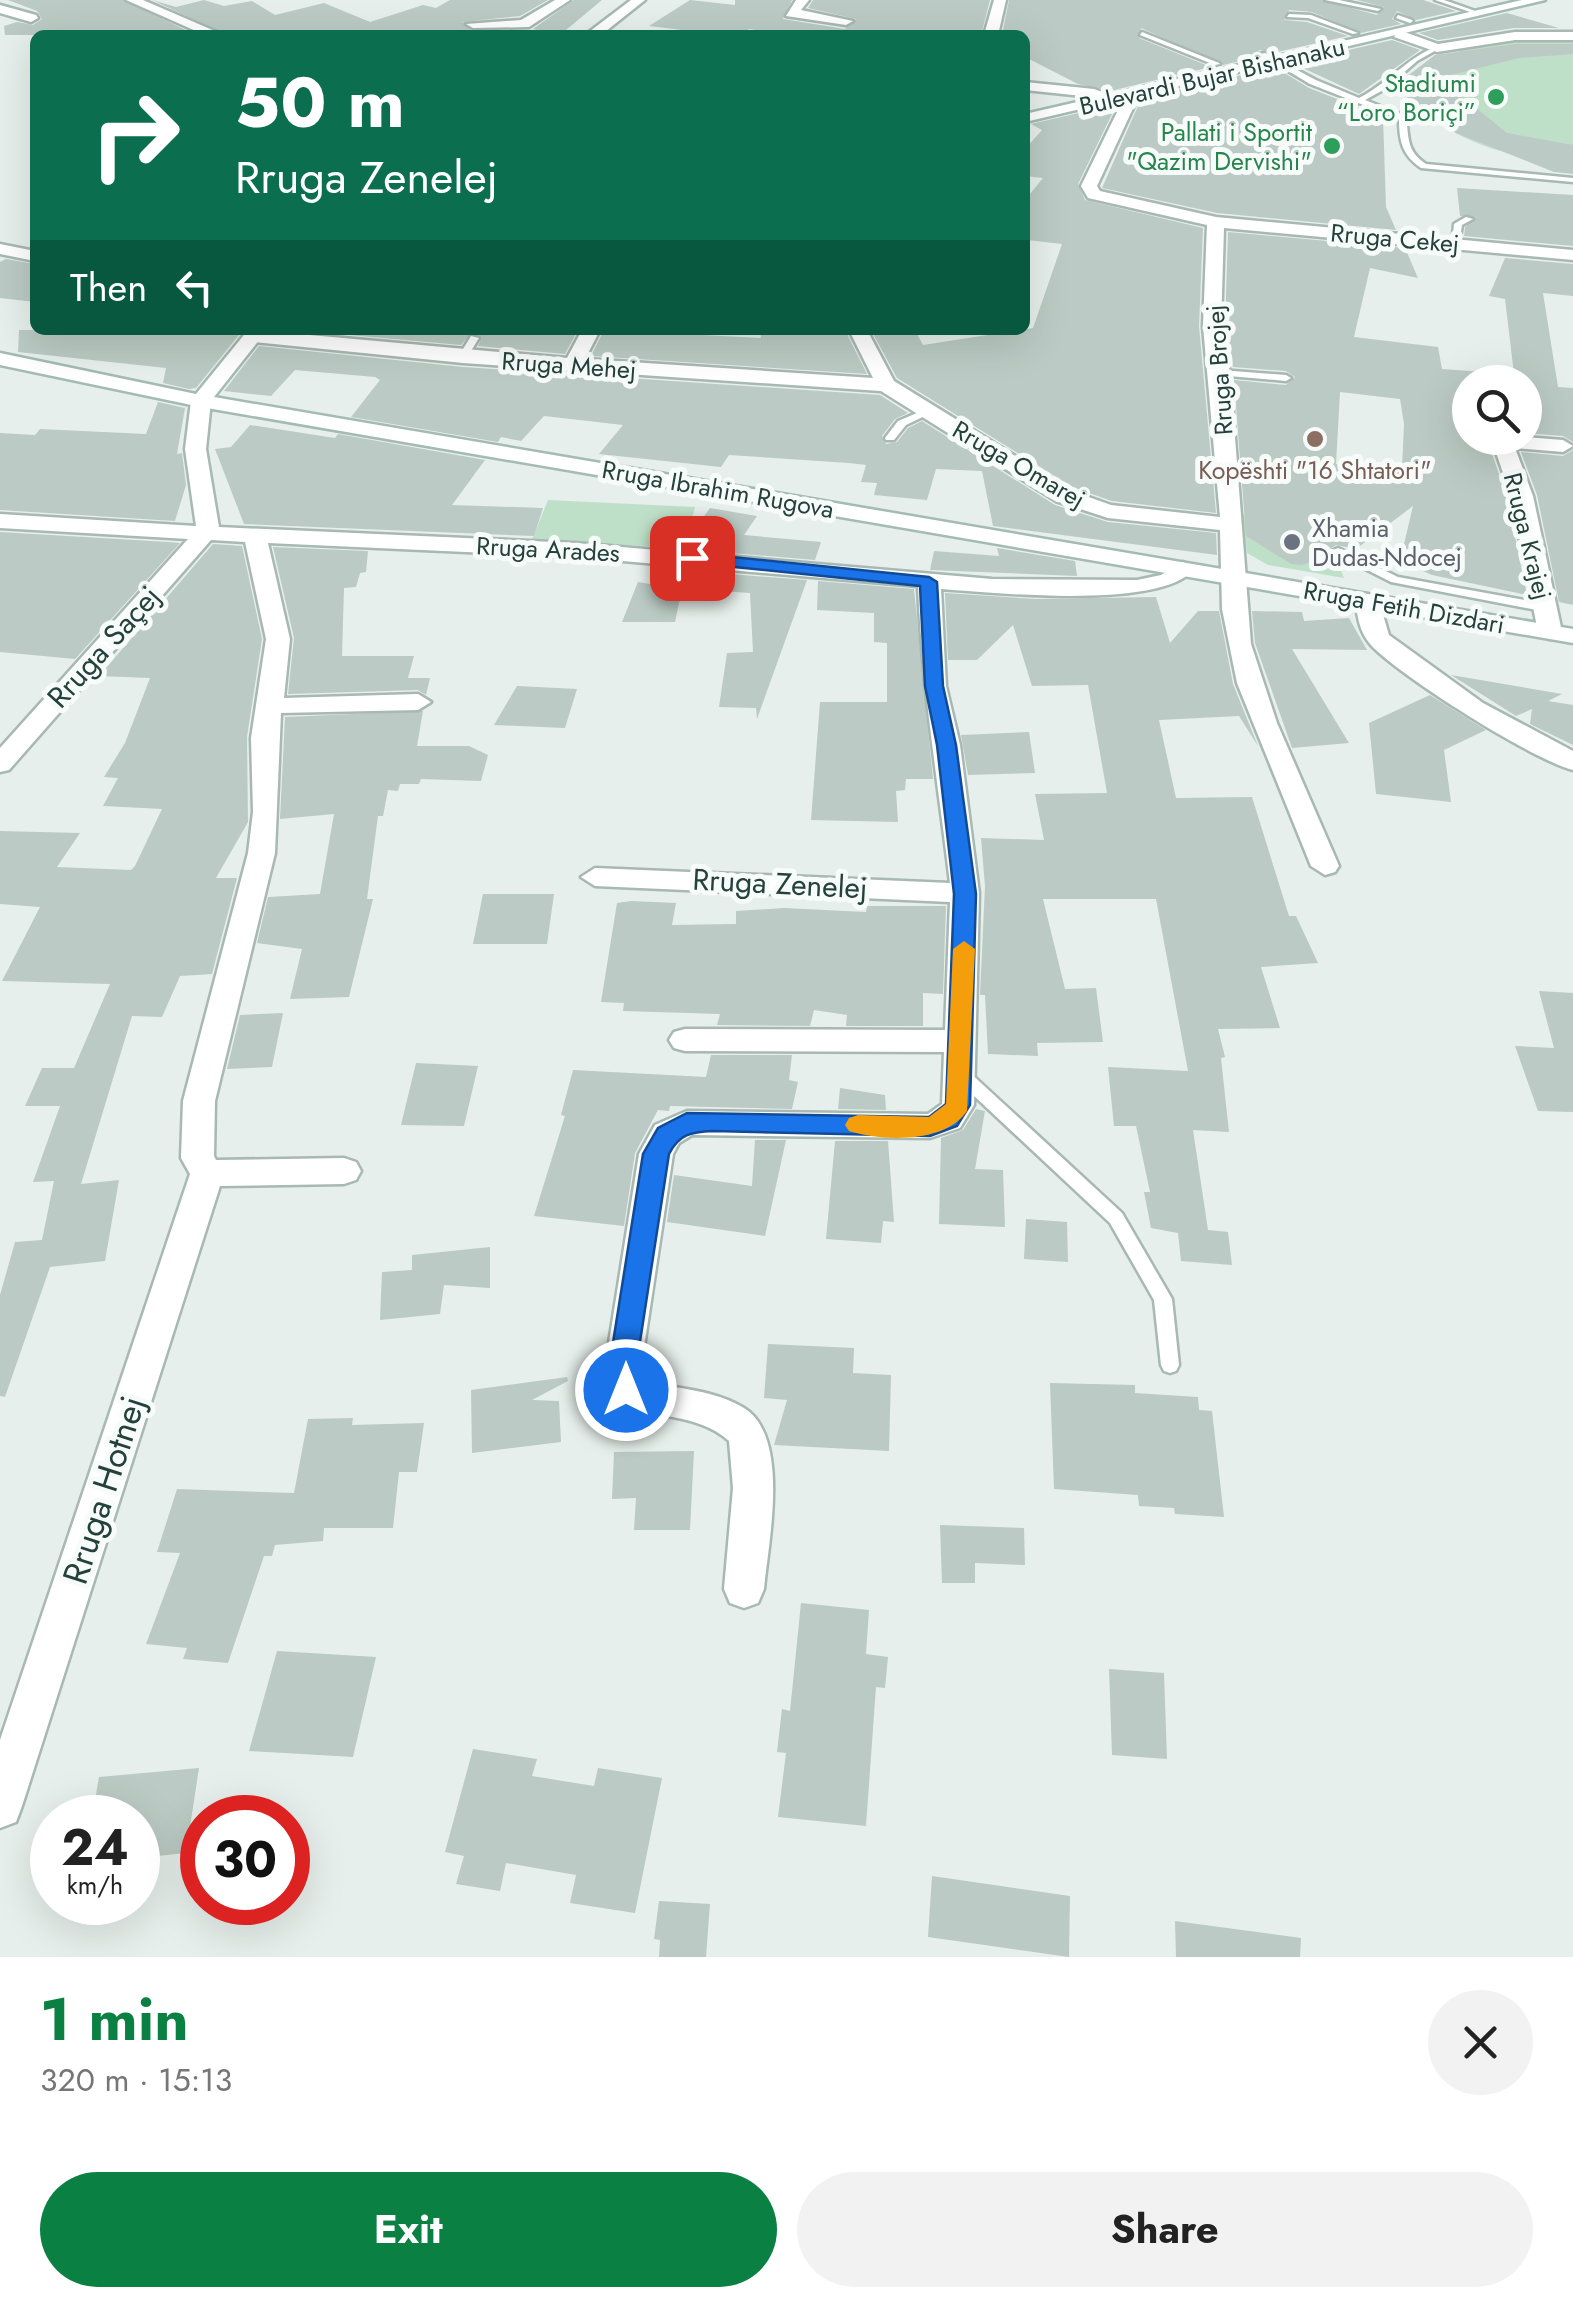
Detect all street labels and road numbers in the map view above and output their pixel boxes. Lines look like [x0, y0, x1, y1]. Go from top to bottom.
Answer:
street label: Bulevardi Bujar Bishanaku [1076, 28, 1348, 124]
street label: Rruga Cekej [1329, 214, 1461, 262]
street label: Rruga Brojej [1196, 304, 1242, 436]
street label: Rruga Mehej [500, 342, 638, 388]
street label: Rruga Omarej [946, 411, 1092, 517]
street label: Rruga Ibrahim Rugova [599, 451, 837, 527]
street label: Rruga Krajej [1495, 469, 1561, 603]
street label: Rruga Arades [475, 527, 621, 571]
street label: Rruga Fetih Dizdari [1301, 572, 1507, 642]
street label: Rruga Saçej [37, 576, 170, 717]
street label: Rruga Zenelej [691, 857, 869, 910]
street label: Rruga Hotnej [50, 1390, 158, 1590]

